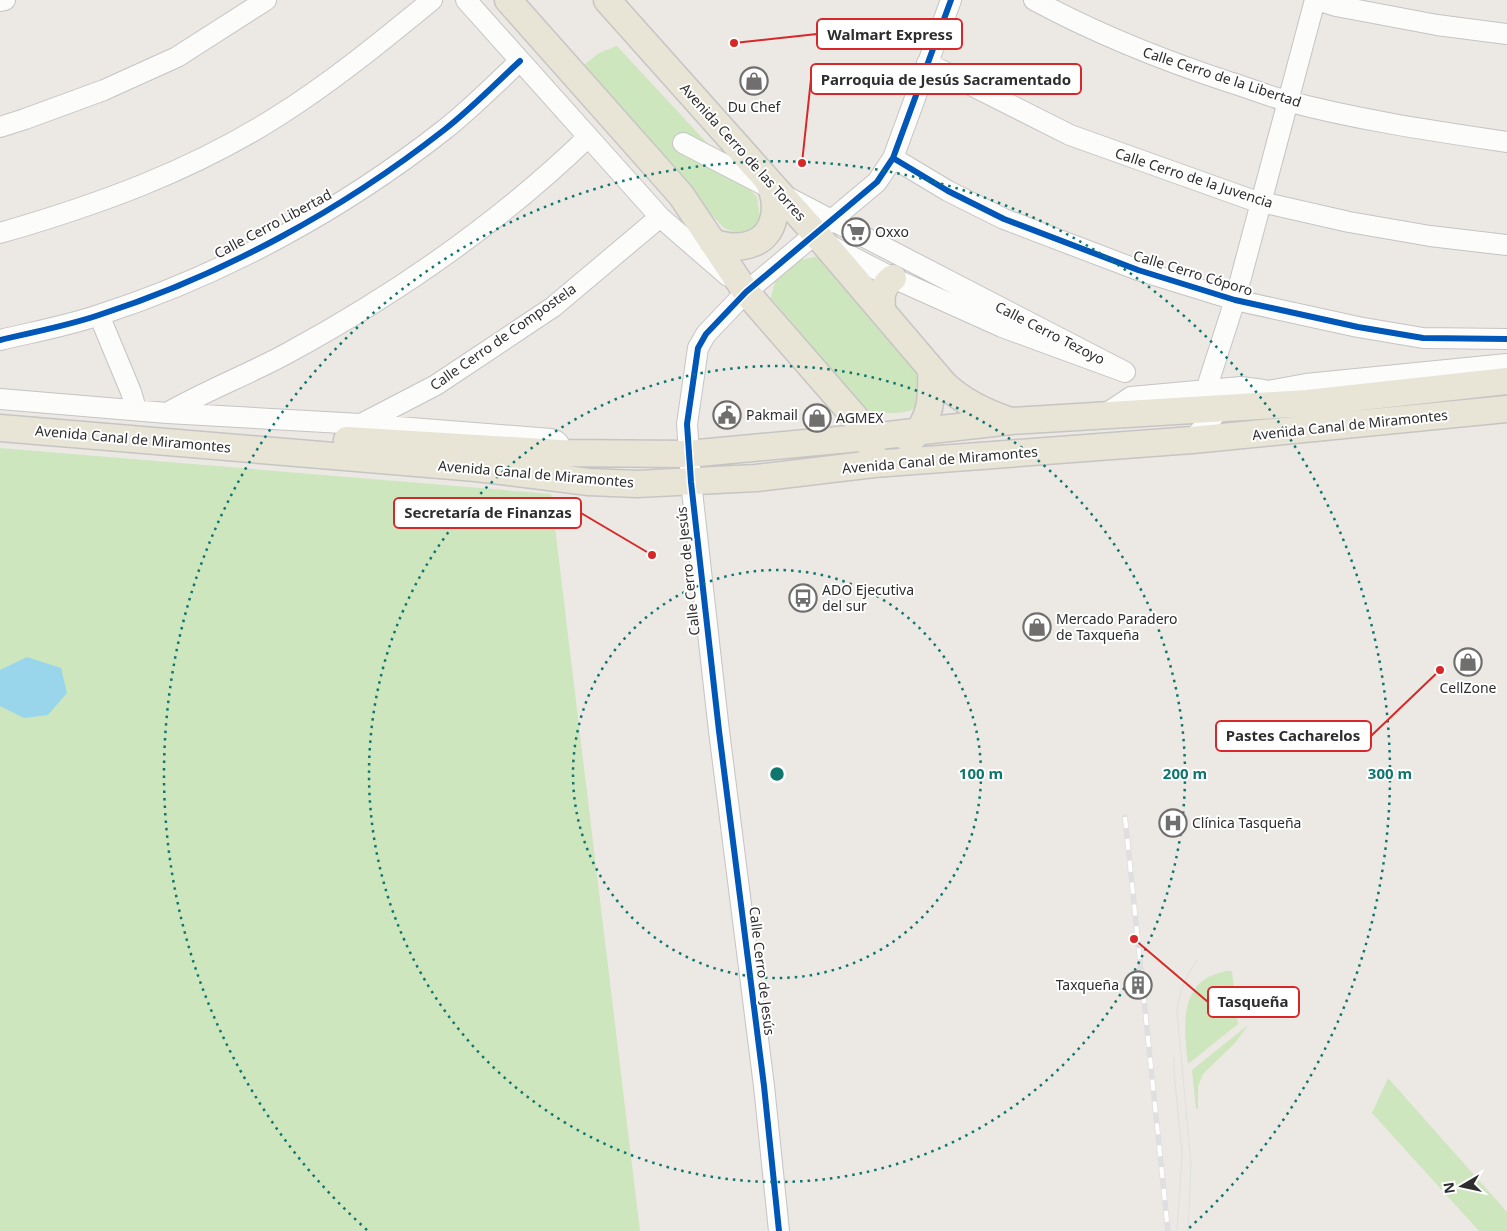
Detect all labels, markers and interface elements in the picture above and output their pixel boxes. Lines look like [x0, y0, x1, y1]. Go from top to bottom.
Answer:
callout: Walmart Express [817, 19, 962, 49]
text: Walmart Express [827, 24, 953, 44]
street label: Calle Cerro de la Libertad [1140, 42, 1304, 111]
callout: Parroquia de Jesús Sacramentado [811, 64, 1081, 94]
shop icon: Du Chef [739, 66, 769, 96]
text: Parroquia de Jesús Sacramentado [821, 69, 1071, 89]
street label: Avenida Cerro de las Torres [676, 79, 811, 225]
place label: Du Chef [728, 97, 782, 116]
street label: Calle Cerro de la Juvencia [1113, 143, 1276, 212]
street label: Calle Cerro Libertad [211, 185, 335, 263]
supermarket icon: Oxxo [841, 217, 871, 247]
place label: Oxxo [875, 222, 909, 241]
street label: Calle Cerro Cóporo [1131, 245, 1255, 300]
street label: Calle Cerro de Compostela [426, 279, 580, 394]
street label: Calle Cerro Tezoyo [992, 297, 1108, 368]
public building icon: Pakmail [712, 400, 742, 430]
shop icon: AGMEX [802, 403, 832, 433]
place label: Pakmail [746, 405, 798, 424]
street label: Avenida Canal de Miramontes [1251, 405, 1449, 444]
place label: AGMEX [836, 408, 884, 427]
street label: Avenida Canal de Miramontes [34, 420, 232, 457]
street label: Avenida Canal de Miramontes [841, 441, 1039, 478]
street label: Avenida Canal de Miramontes [437, 455, 635, 492]
callout: Secretaría de Finanzas [394, 498, 581, 528]
text: Secretaría de Finanzas [404, 502, 572, 522]
street label: Calle Cerro de Jesús [671, 505, 704, 636]
place label: ADO Ejecutiva del sur [822, 580, 914, 615]
bus stop icon: ADO Ejecutiva del sur [788, 583, 818, 613]
place label: Mercado Paradero de Taxqueña [1056, 609, 1178, 644]
shop icon: Mercado Paradero de Taxqueña [1022, 612, 1052, 642]
shop icon: CellZone [1453, 647, 1483, 677]
place label: CellZone [1440, 678, 1497, 697]
callout: Pastes Cacharelos [1216, 721, 1371, 751]
text: Pastes Cacharelos [1226, 725, 1360, 745]
text: 100 m [959, 763, 1003, 783]
text: 200 m [1163, 763, 1207, 783]
text: 300 m [1368, 763, 1412, 783]
centre of rings [768, 765, 786, 783]
hospital icon: Clínica Tasqueña [1158, 808, 1188, 838]
place label: Clínica Tasqueña [1192, 813, 1301, 832]
street label: Calle Cerro de Jesús [745, 905, 780, 1037]
building icon: Taxqueña [1123, 970, 1153, 1000]
place label: Taxqueña [1056, 975, 1119, 994]
callout: Tasqueña [1208, 987, 1299, 1017]
text: Tasqueña [1218, 991, 1288, 1011]
north arrow [1437, 1161, 1487, 1211]
text: N [1438, 1181, 1459, 1195]

